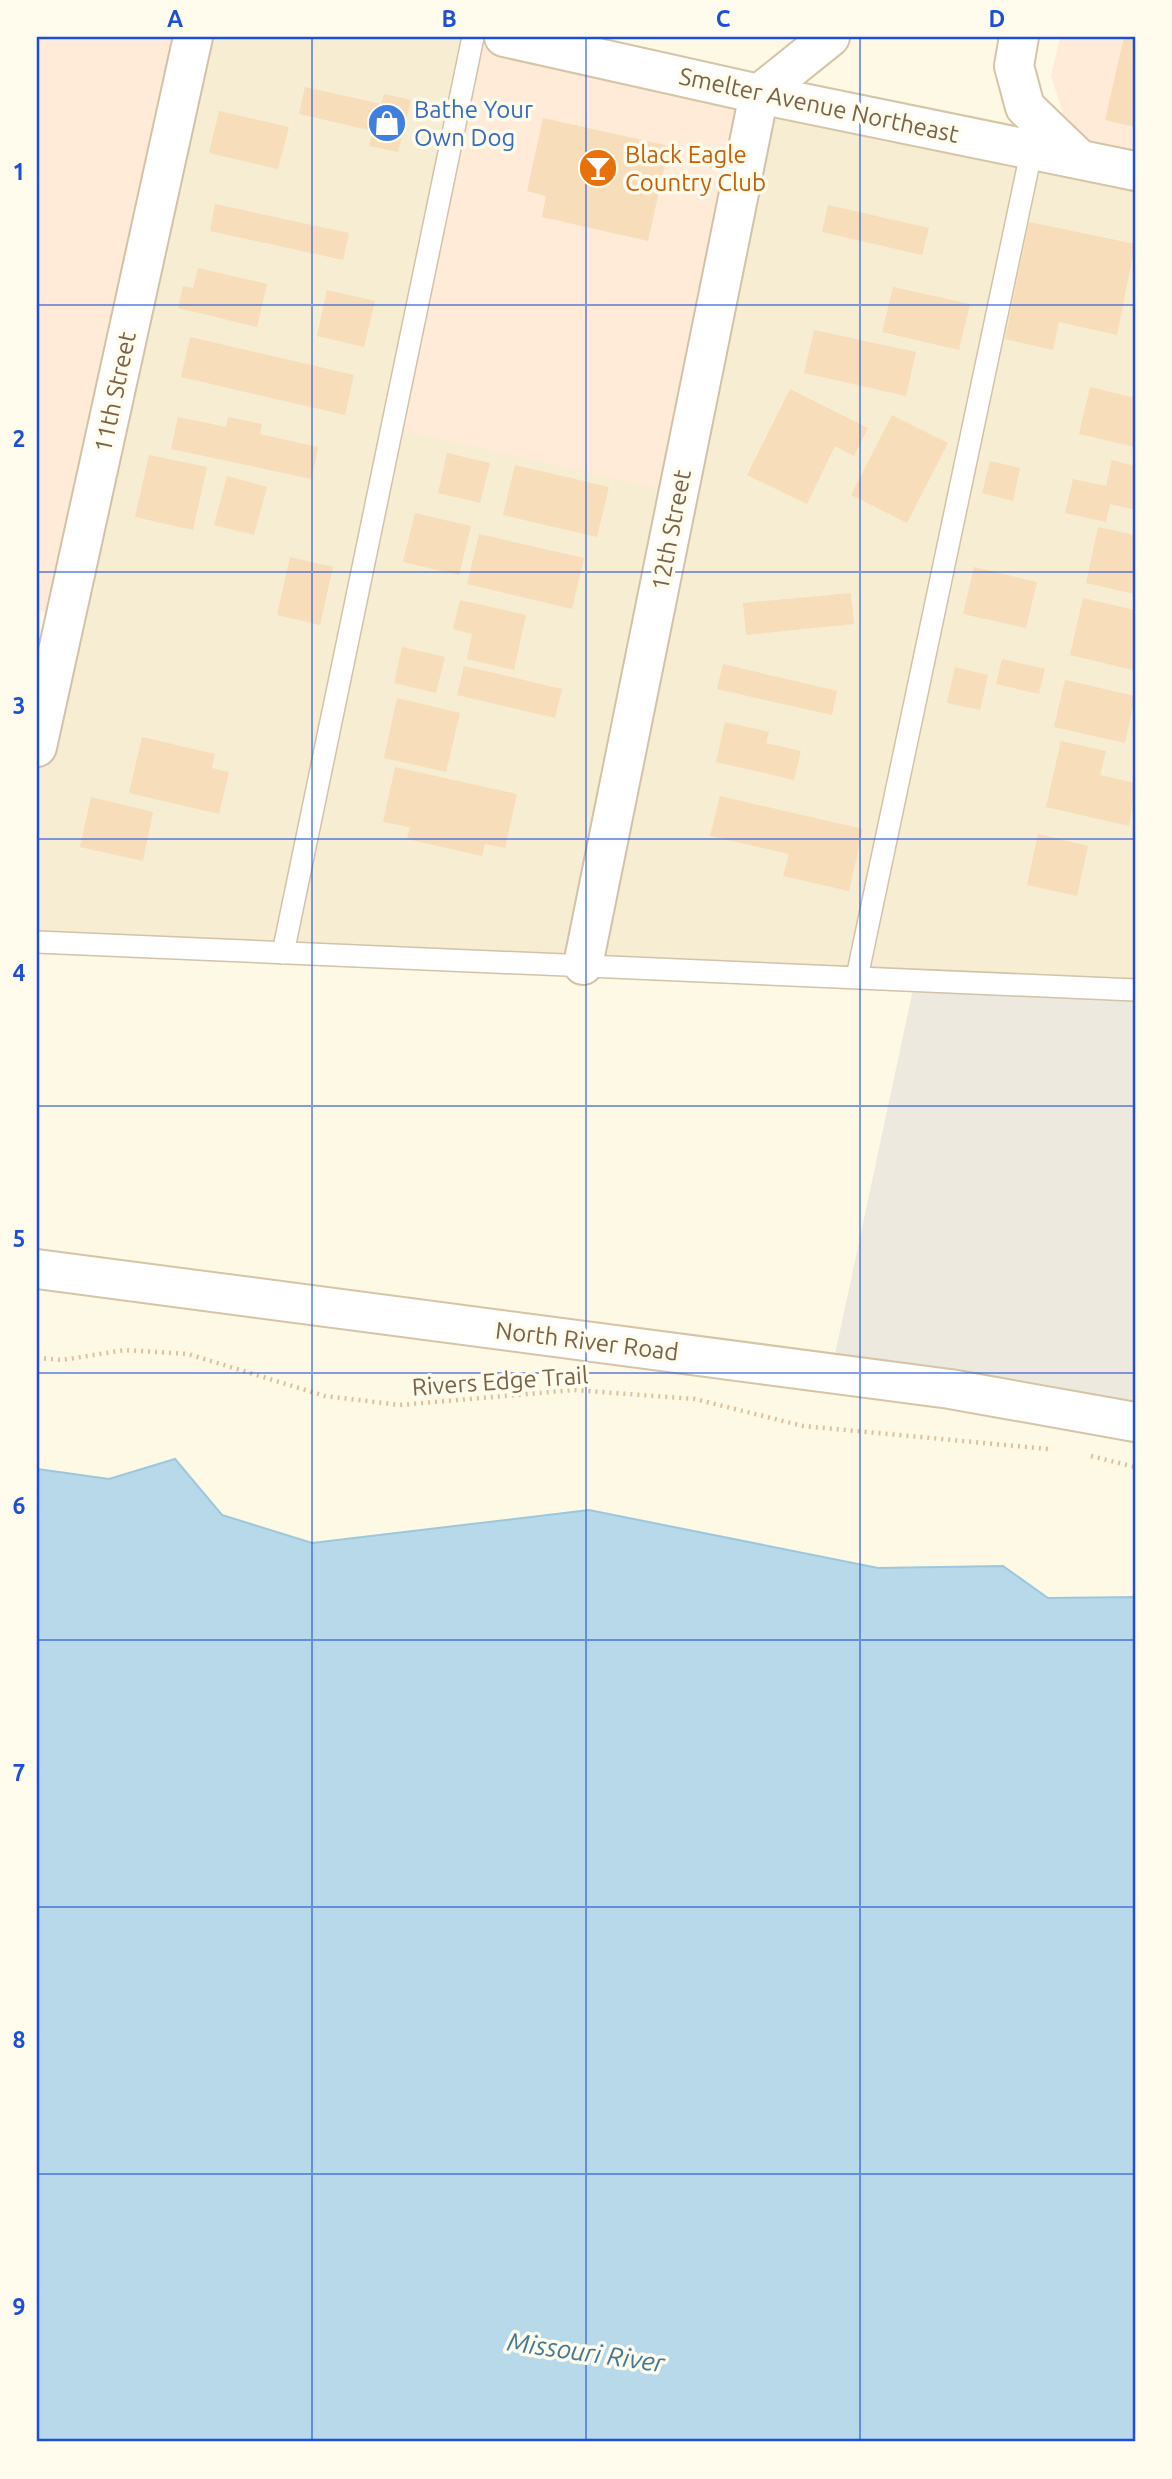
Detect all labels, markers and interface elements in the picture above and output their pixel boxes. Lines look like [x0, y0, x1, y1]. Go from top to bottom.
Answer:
text: A [167, 6, 183, 31]
text: B [441, 6, 457, 31]
text: C [716, 6, 731, 31]
text: D [989, 6, 1005, 31]
street label: Smelter Avenue Northeast [677, 62, 962, 148]
place label: Bathe Your Own Dog [414, 96, 533, 151]
shop icon: Bathe Your Own Dog [366, 102, 408, 144]
place label: Black Eagle Country Club [625, 141, 766, 196]
bar icon: Black Eagle Country Club [577, 147, 619, 189]
text: 1 [13, 159, 25, 184]
street label: 11th Street [89, 329, 141, 455]
text: 2 [13, 426, 25, 451]
street label: 12th Street [646, 467, 696, 593]
text: 3 [13, 693, 25, 718]
text: 4 [13, 960, 26, 985]
text: 5 [13, 1226, 25, 1251]
street label: North River Road [494, 1316, 680, 1366]
street label: Rivers Edge Trail [411, 1361, 589, 1401]
text: 6 [13, 1493, 26, 1518]
text: 7 [13, 1760, 25, 1785]
text: 8 [13, 2027, 25, 2052]
text: 9 [13, 2294, 25, 2319]
water label: Missouri River [505, 2327, 668, 2378]

